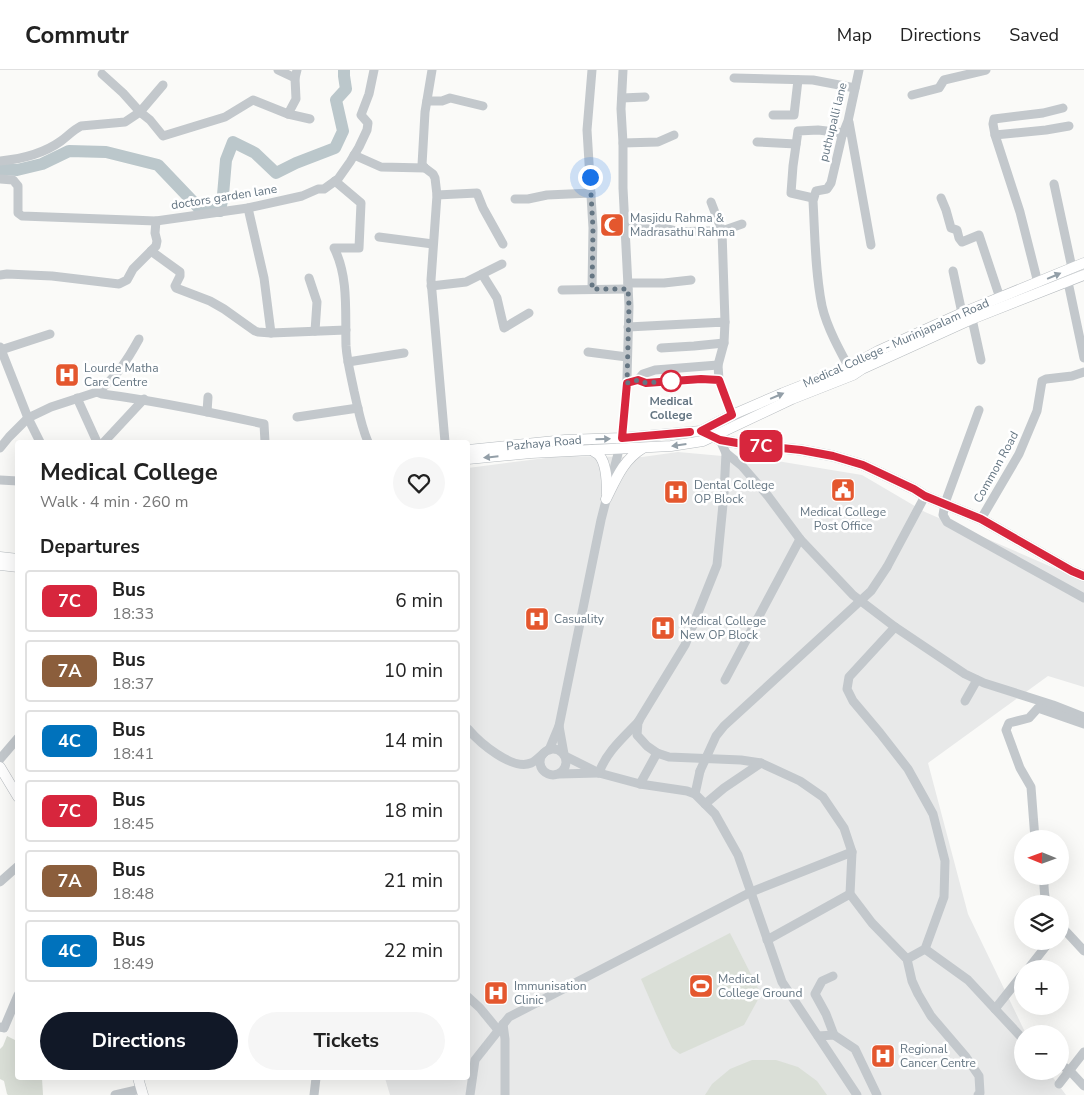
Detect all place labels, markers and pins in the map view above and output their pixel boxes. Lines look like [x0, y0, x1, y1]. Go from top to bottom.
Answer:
place label: Masjidu Rahma & Madrasathu Rahma [630, 210, 735, 240]
mosque icon: Masjidu Rahma & Madrasathu Rahma [599, 212, 625, 238]
place label: Lourde Matha Care Centre [84, 360, 159, 390]
hospital icon: Lourde Matha Care Centre [54, 362, 80, 388]
marker: Medical College [660, 370, 682, 392]
place label: Medical College [649, 393, 693, 423]
place label: Dental College OP Block [694, 477, 774, 507]
public building icon: Medical College Post Office [830, 477, 856, 503]
hospital icon: Dental College OP Block [663, 479, 689, 505]
place label: Medical College Post Office [800, 504, 886, 534]
hospital icon: Casuality [524, 606, 550, 632]
place label: Casuality [554, 611, 605, 627]
place label: Medical College New OP Block [680, 613, 766, 643]
hospital icon: Medical College New OP Block [650, 615, 676, 641]
place label: Medical College Ground [718, 971, 802, 1001]
sports icon: Medical College Ground [688, 973, 714, 999]
place label: Immunisation Clinic [514, 978, 587, 1008]
hospital icon: Immunisation Clinic [483, 980, 509, 1006]
place label: Regional Cancer Centre [900, 1041, 976, 1071]
hospital icon: Regional Cancer Centre [870, 1043, 896, 1069]

